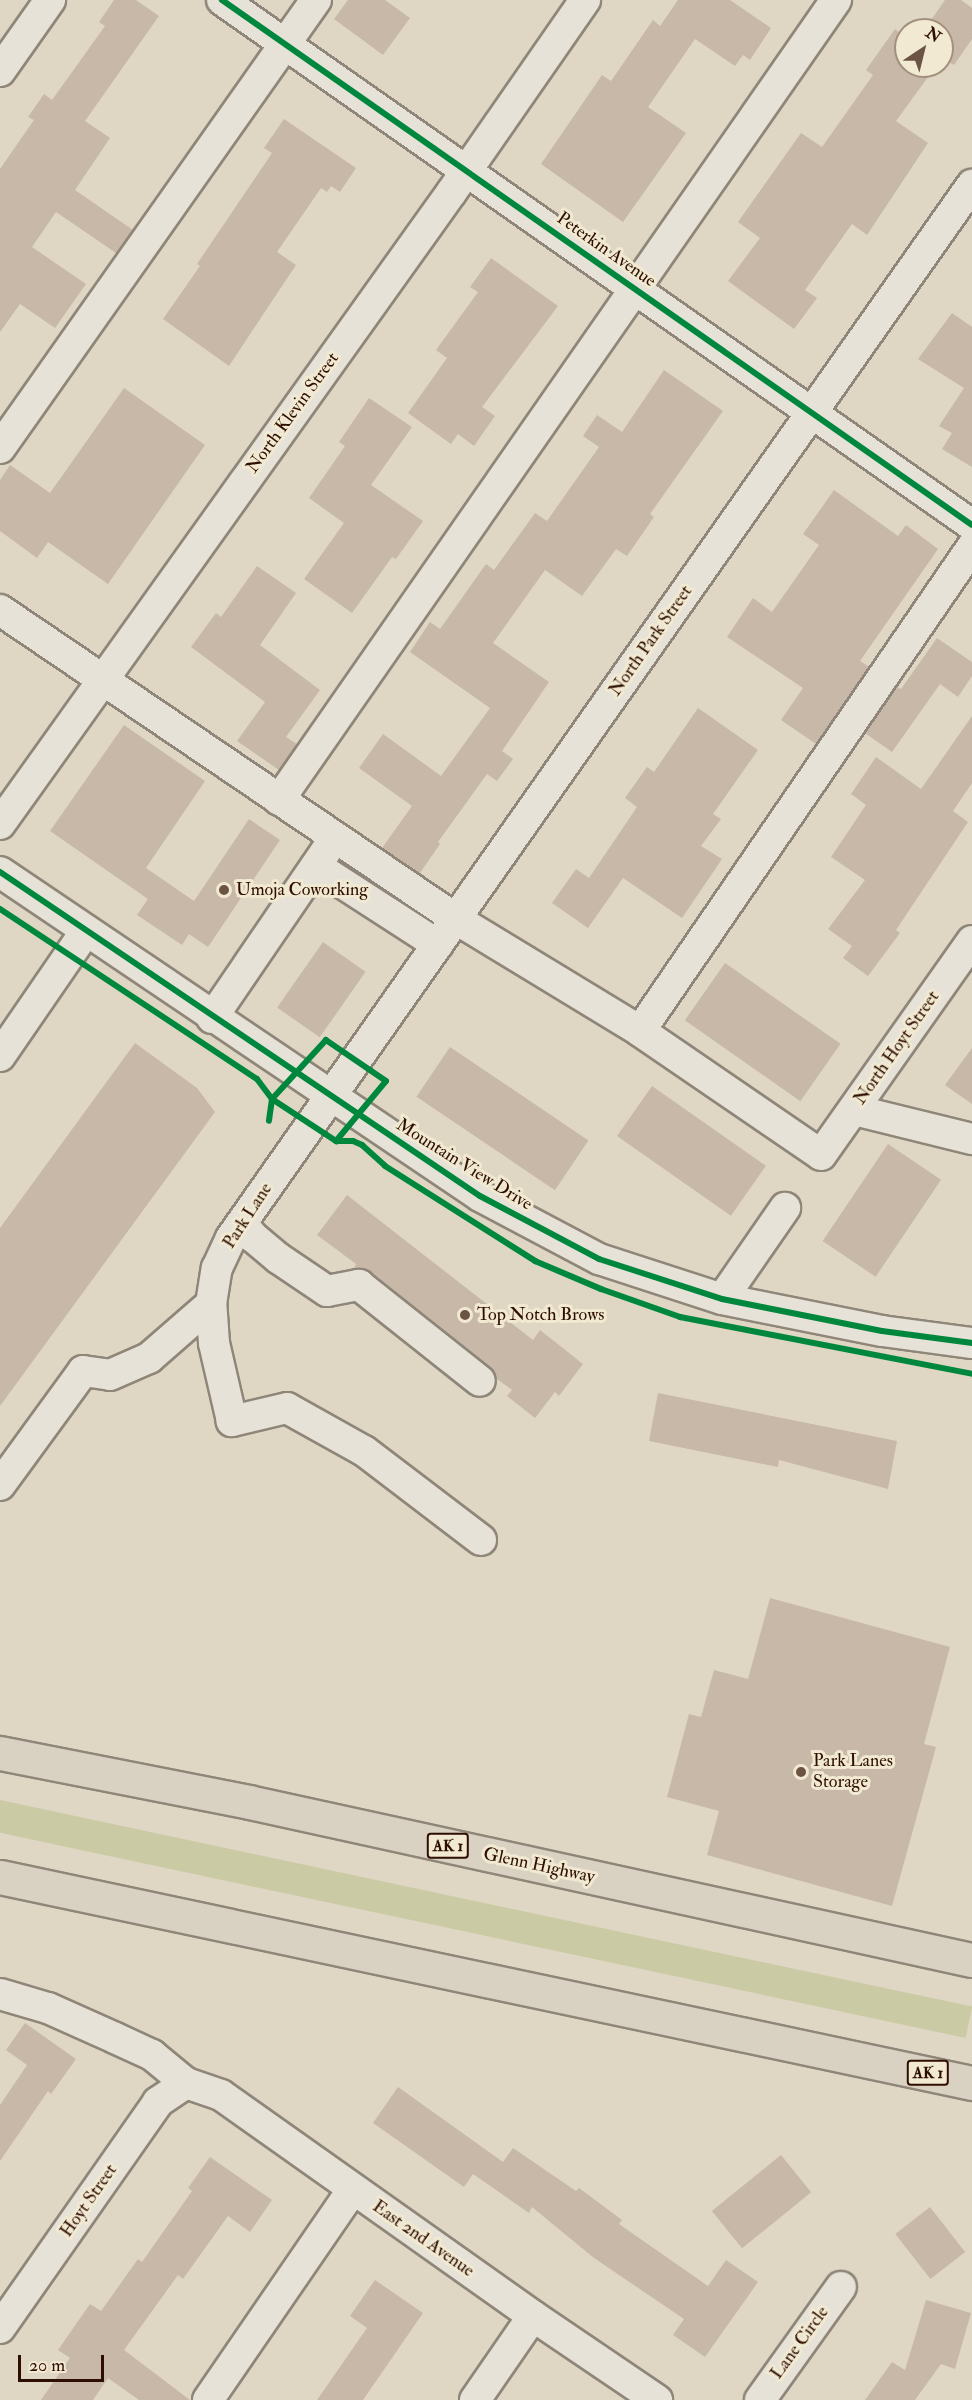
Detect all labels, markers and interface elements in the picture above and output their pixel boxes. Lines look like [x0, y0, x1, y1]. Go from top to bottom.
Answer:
north arrow [894, 18, 954, 78]
text: N [922, 23, 945, 47]
street label: Peterkin Avenue [552, 208, 660, 292]
street label: North Klevin Street [242, 348, 344, 478]
street label: North Park Street [605, 582, 697, 700]
place label: Umoja Coworking [236, 879, 368, 901]
marker: Umoja Coworking [217, 883, 231, 897]
street label: North Hoyt Street [850, 987, 944, 1109]
street label: Mountain View Drive [392, 1114, 536, 1216]
street label: Park Lane [219, 1179, 277, 1253]
place label: Top Notch Brows [477, 1304, 604, 1326]
marker: Top Notch Brows [458, 1308, 472, 1322]
place label: Park Lanes Storage [813, 1751, 893, 1794]
marker: Park Lanes Storage [794, 1765, 808, 1779]
road number: AK 1 [426, 1833, 470, 1859]
street label: Glenn Highway [481, 1844, 597, 1888]
road number: AK 1 [906, 2060, 950, 2086]
street label: Hoyt Street [56, 2160, 122, 2242]
street label: East 2nd Avenue [368, 2196, 478, 2282]
street label: Lane Circle [766, 2302, 834, 2384]
scale bar [21, 2343, 106, 2381]
text: 20 m [29, 2354, 65, 2377]

